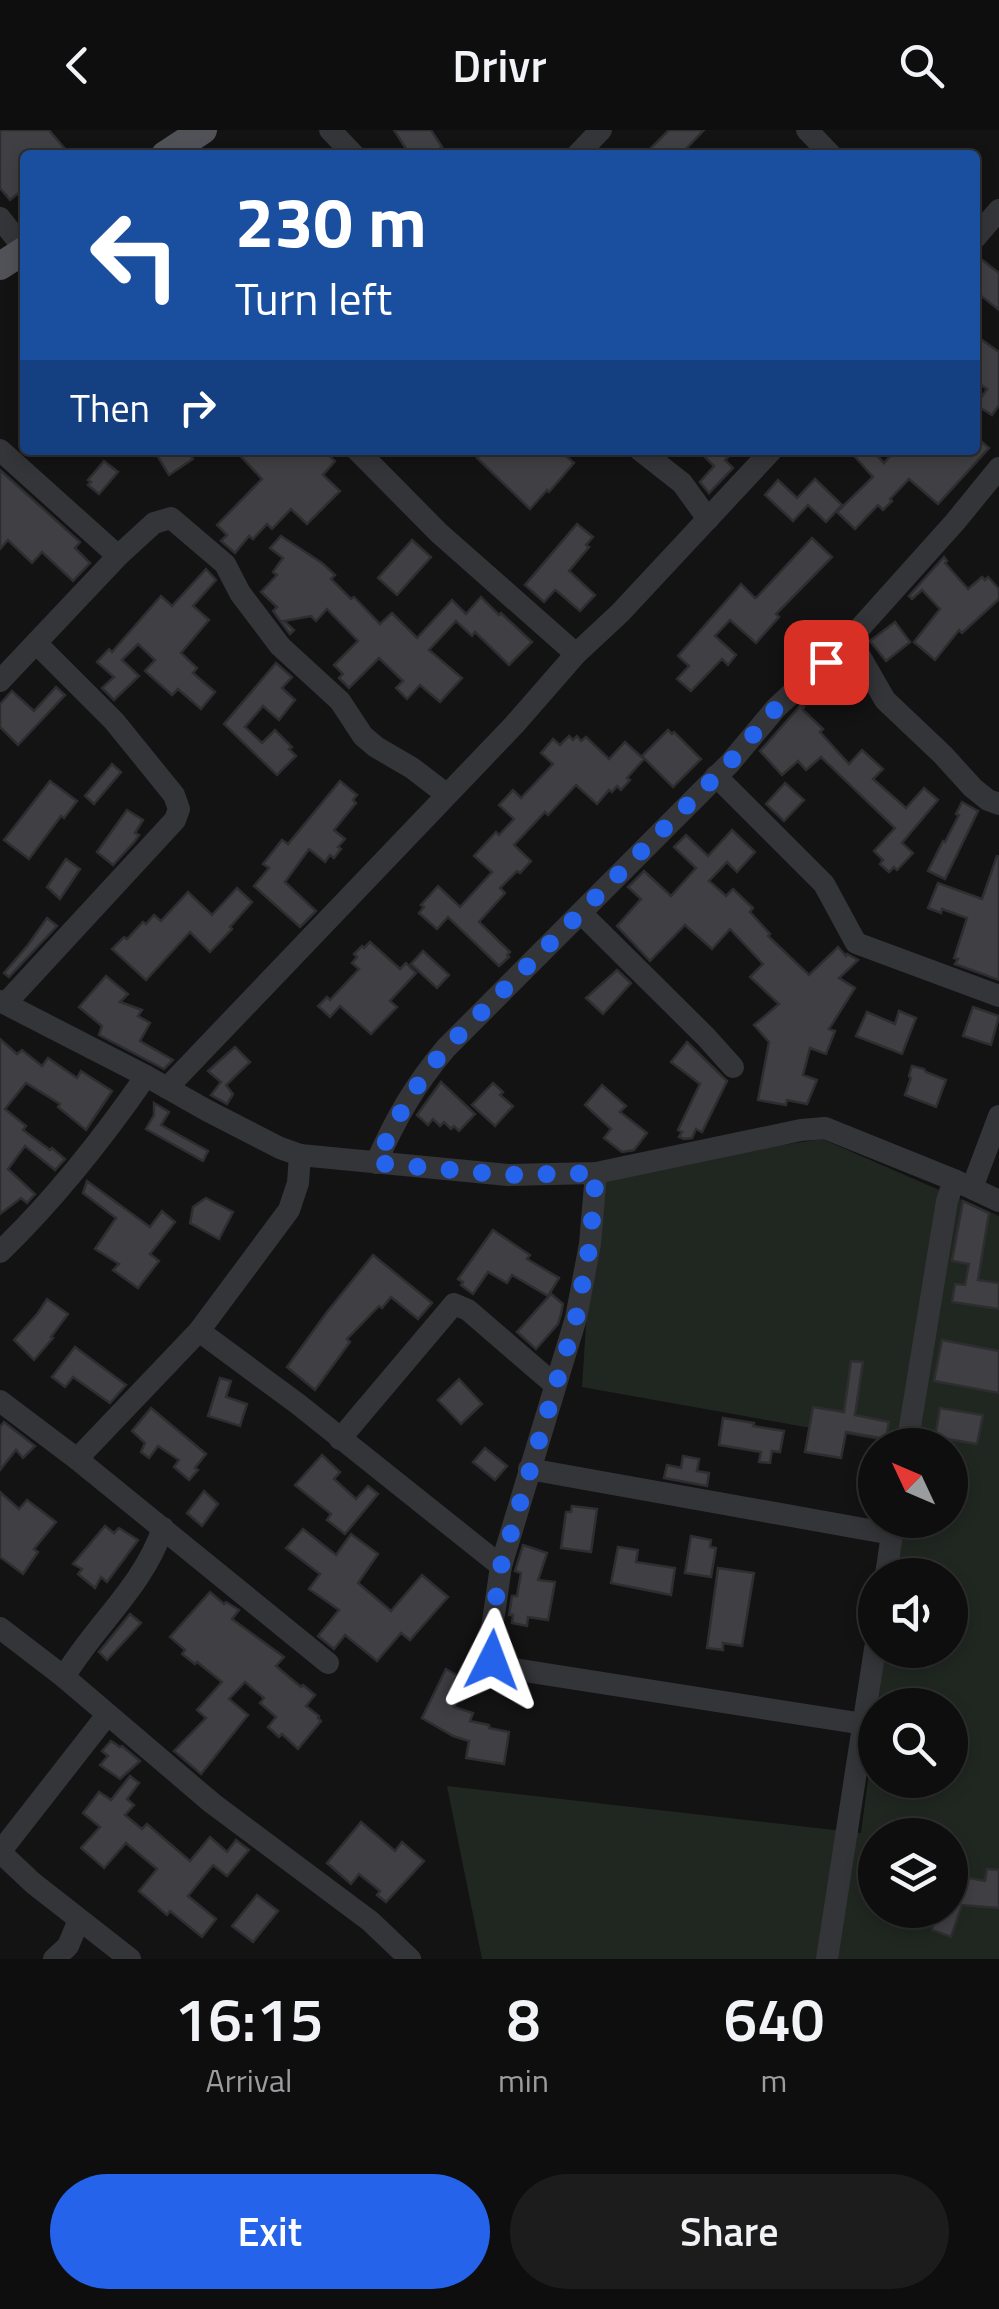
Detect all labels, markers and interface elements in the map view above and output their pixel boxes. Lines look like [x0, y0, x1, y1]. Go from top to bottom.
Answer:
text: Drivr [452, 31, 547, 99]
icon: back [50, 38, 105, 93]
icon: search [894, 38, 949, 93]
text: 230 m [235, 168, 427, 274]
icon: left [70, 190, 200, 320]
text: Turn left [235, 264, 392, 332]
text: Then [70, 379, 150, 437]
icon: right [170, 380, 225, 435]
pin [784, 620, 869, 705]
icon: arrive [799, 635, 854, 690]
north arrow [858, 1428, 968, 1538]
map controls [858, 1428, 968, 1928]
button: sound [858, 1558, 968, 1668]
position arrow [440, 1608, 544, 1712]
button: search [858, 1688, 968, 1798]
button: layers [858, 1818, 968, 1928]
text: 16:15 [175, 1973, 323, 2064]
text: 8 [507, 1973, 540, 2064]
text: 640 [724, 1973, 824, 2064]
text: Arrival [206, 2056, 292, 2104]
text: min [498, 2056, 549, 2104]
text: m [761, 2056, 787, 2104]
button: Exit [50, 2174, 490, 2289]
button: Share [510, 2174, 949, 2289]

